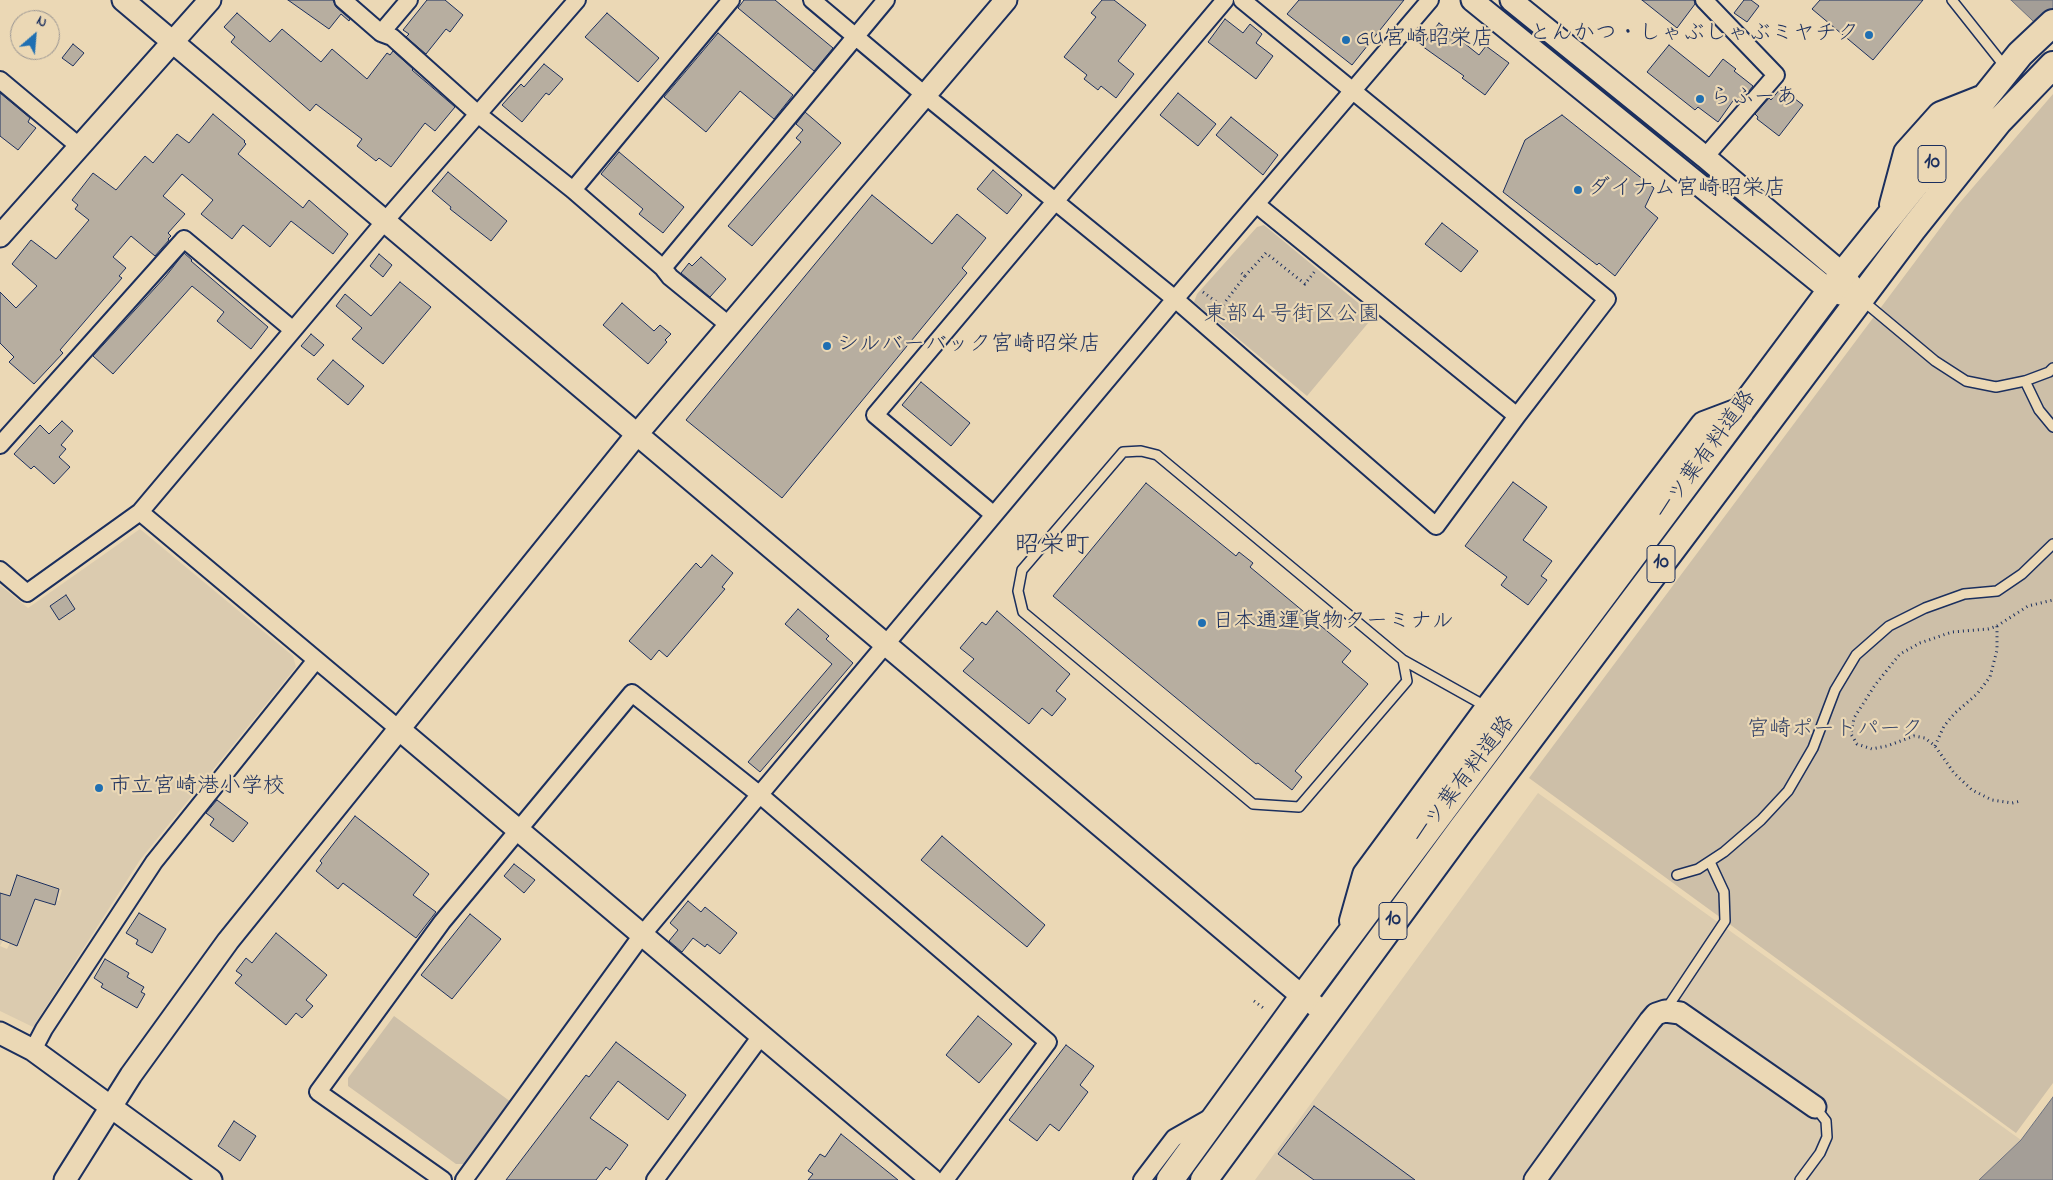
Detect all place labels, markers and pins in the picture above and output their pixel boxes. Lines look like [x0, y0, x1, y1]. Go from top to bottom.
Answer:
place label: とんかつ・しゃぶしゃぶミヤチク [1529, 22, 1859, 48]
place label: GU宮崎昭栄店 [1356, 27, 1494, 53]
marker: とんかつ・しゃぶしゃぶミヤチク [1863, 29, 1875, 41]
marker: GU宮崎昭栄店 [1340, 34, 1352, 46]
place label: らふーあ [1710, 86, 1798, 112]
marker: らふーあ [1694, 93, 1706, 105]
place label: ダイナム宮崎昭栄店 [1588, 177, 1786, 203]
marker: ダイナム宮崎昭栄店 [1572, 184, 1584, 196]
place label: シルバーバック宮崎昭栄店 [837, 333, 1101, 359]
marker: シルバーバック宮崎昭栄店 [821, 340, 833, 352]
place label: 日本通運貨物ターミナル [1212, 610, 1454, 636]
marker: 日本通運貨物ターミナル [1196, 617, 1208, 629]
place label: 市立宮崎港小学校 [109, 775, 285, 801]
marker: 市立宮崎港小学校 [93, 782, 105, 794]

